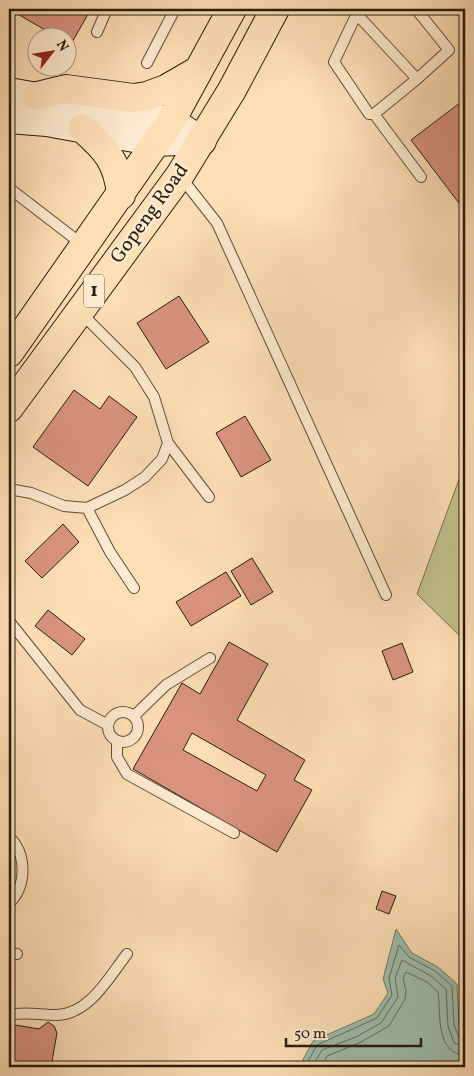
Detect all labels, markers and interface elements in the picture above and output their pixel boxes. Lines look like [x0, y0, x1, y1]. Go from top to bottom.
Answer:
north arrow [28, 28, 78, 78]
text: N [51, 37, 73, 55]
street label: Gopeng Road [104, 158, 196, 270]
road number: 1 [84, 274, 104, 308]
scale bar [286, 1016, 422, 1048]
text: 50 m [294, 1024, 326, 1045]

